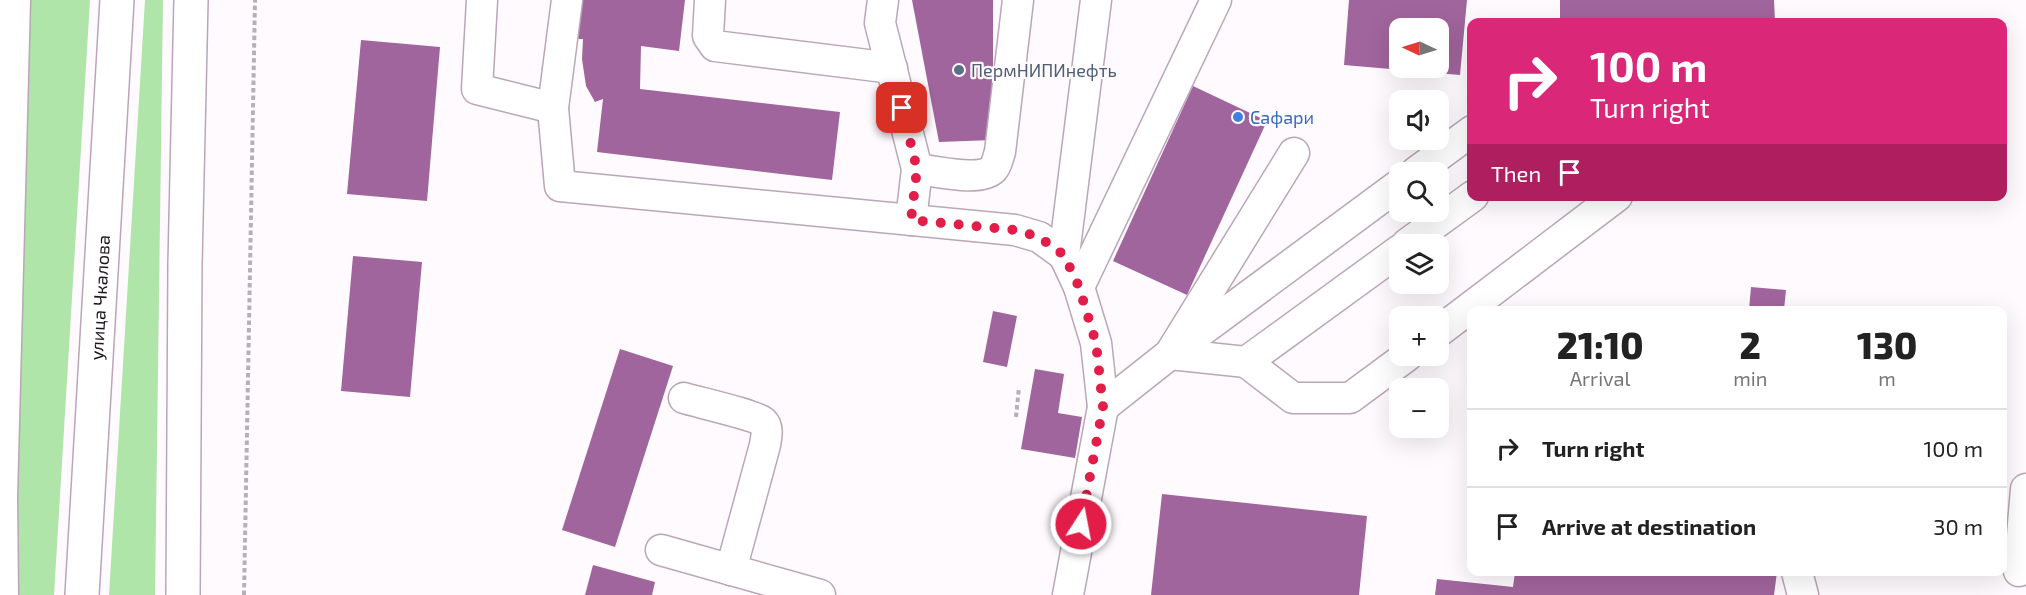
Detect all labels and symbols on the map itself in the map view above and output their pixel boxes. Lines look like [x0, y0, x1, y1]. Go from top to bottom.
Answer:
north arrow [1389, 18, 1449, 78]
place label: ПермНИПИнефть [971, 59, 1117, 81]
marker: ПермНИПИнефть [952, 63, 966, 77]
pin [876, 82, 927, 133]
place label: Сафари [1250, 106, 1314, 128]
marker: Сафари [1231, 110, 1245, 124]
street label: улица Чкалова [85, 234, 114, 361]
position arrow [1049, 492, 1113, 556]

